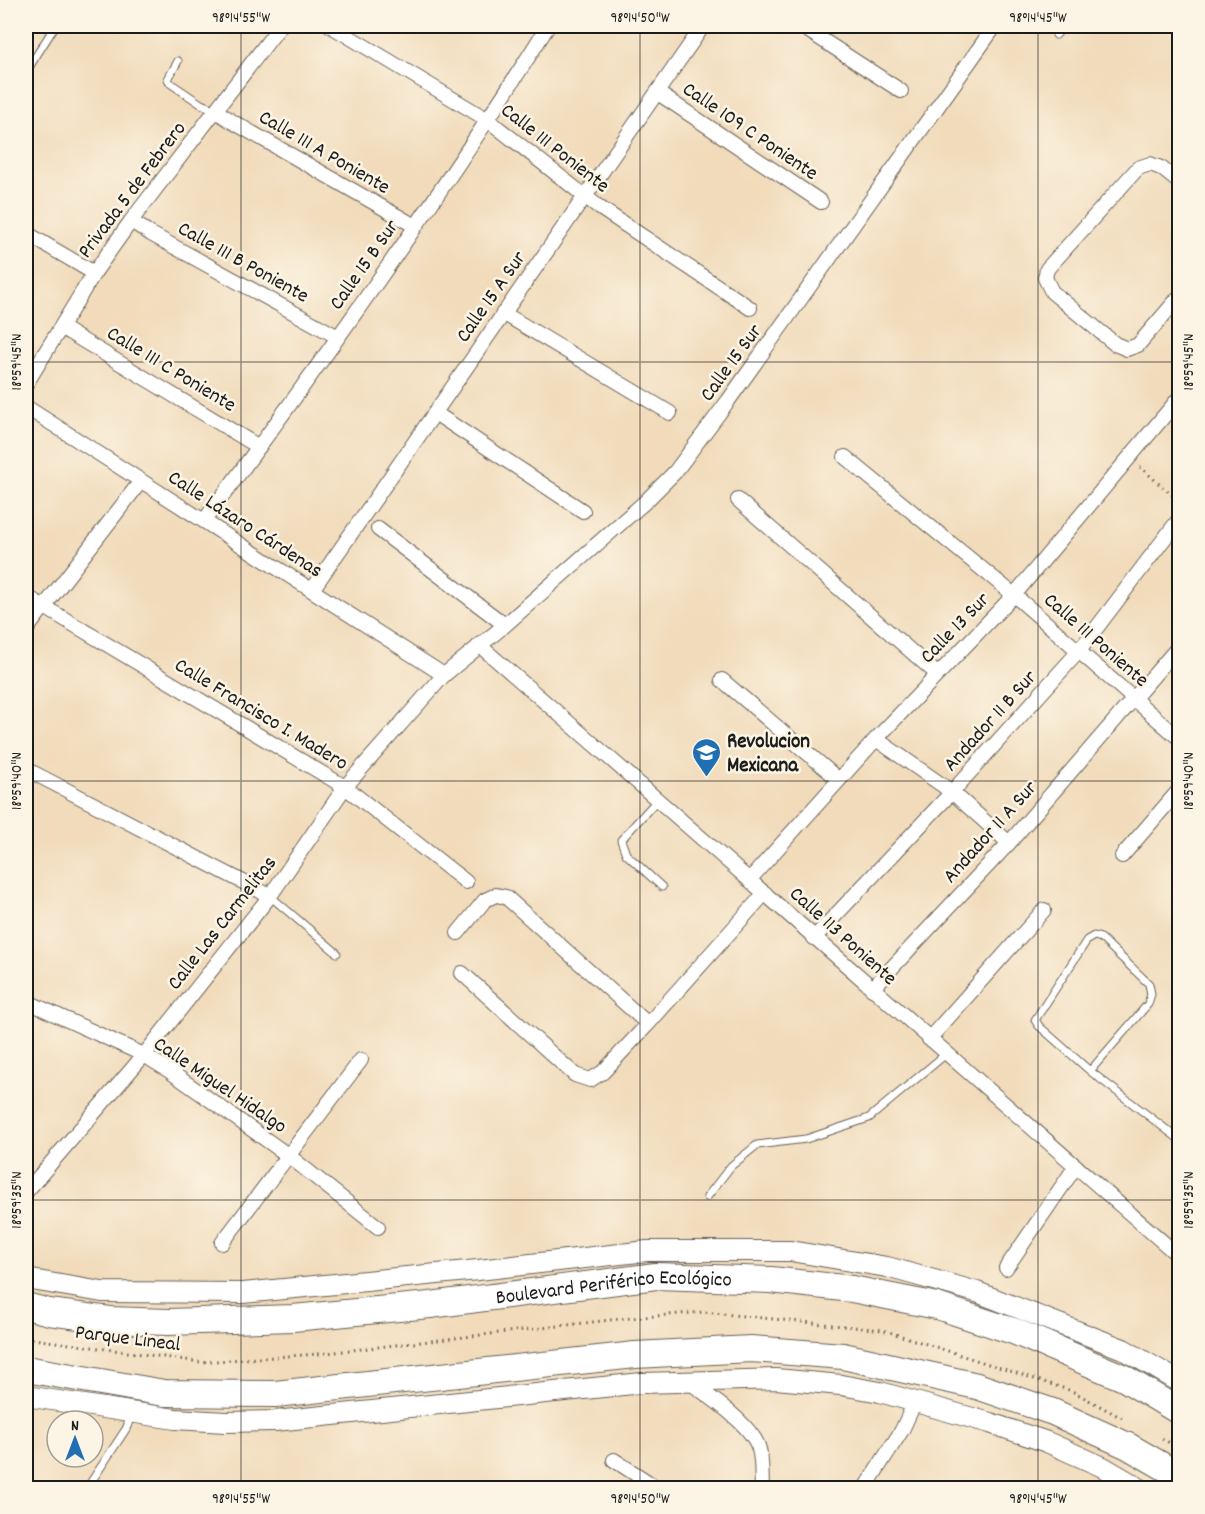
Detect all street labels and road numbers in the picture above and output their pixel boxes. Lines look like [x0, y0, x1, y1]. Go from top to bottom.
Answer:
street label: Calle 109 C Poniente [675, 76, 823, 189]
street label: Calle 111 Poniente [493, 97, 615, 202]
street label: Calle 111 A Poniente [252, 104, 395, 203]
street label: Privada 5 de Febrero [72, 116, 195, 266]
street label: Calle 15 B Sur [323, 214, 408, 317]
street label: Calle 111 B Poniente [171, 215, 314, 312]
street label: Calle 15 A Sur [450, 246, 535, 350]
street label: Calle 15 Sur [694, 319, 771, 409]
street label: Calle 111 C Poniente [100, 320, 241, 421]
street label: Calle Lázaro Cárdenas [161, 464, 328, 587]
street label: Calle 13 Sur [914, 586, 998, 672]
street label: Calle 111 Poniente [1036, 587, 1154, 696]
street label: Calle Francisco I. Madero [168, 652, 353, 779]
street label: Andador 11 B Sur [937, 664, 1045, 779]
street label: Andador 11 A Sur [937, 775, 1046, 891]
street label: Calle Las Carmelitas [161, 850, 285, 997]
street label: Calle 113 Poniente [781, 881, 903, 994]
street label: Calle Miguel Hidalgo [146, 1031, 292, 1142]
street label: Boulevard Periférico Ecológico [494, 1264, 732, 1314]
street label: Parque Lineal [73, 1319, 182, 1361]

